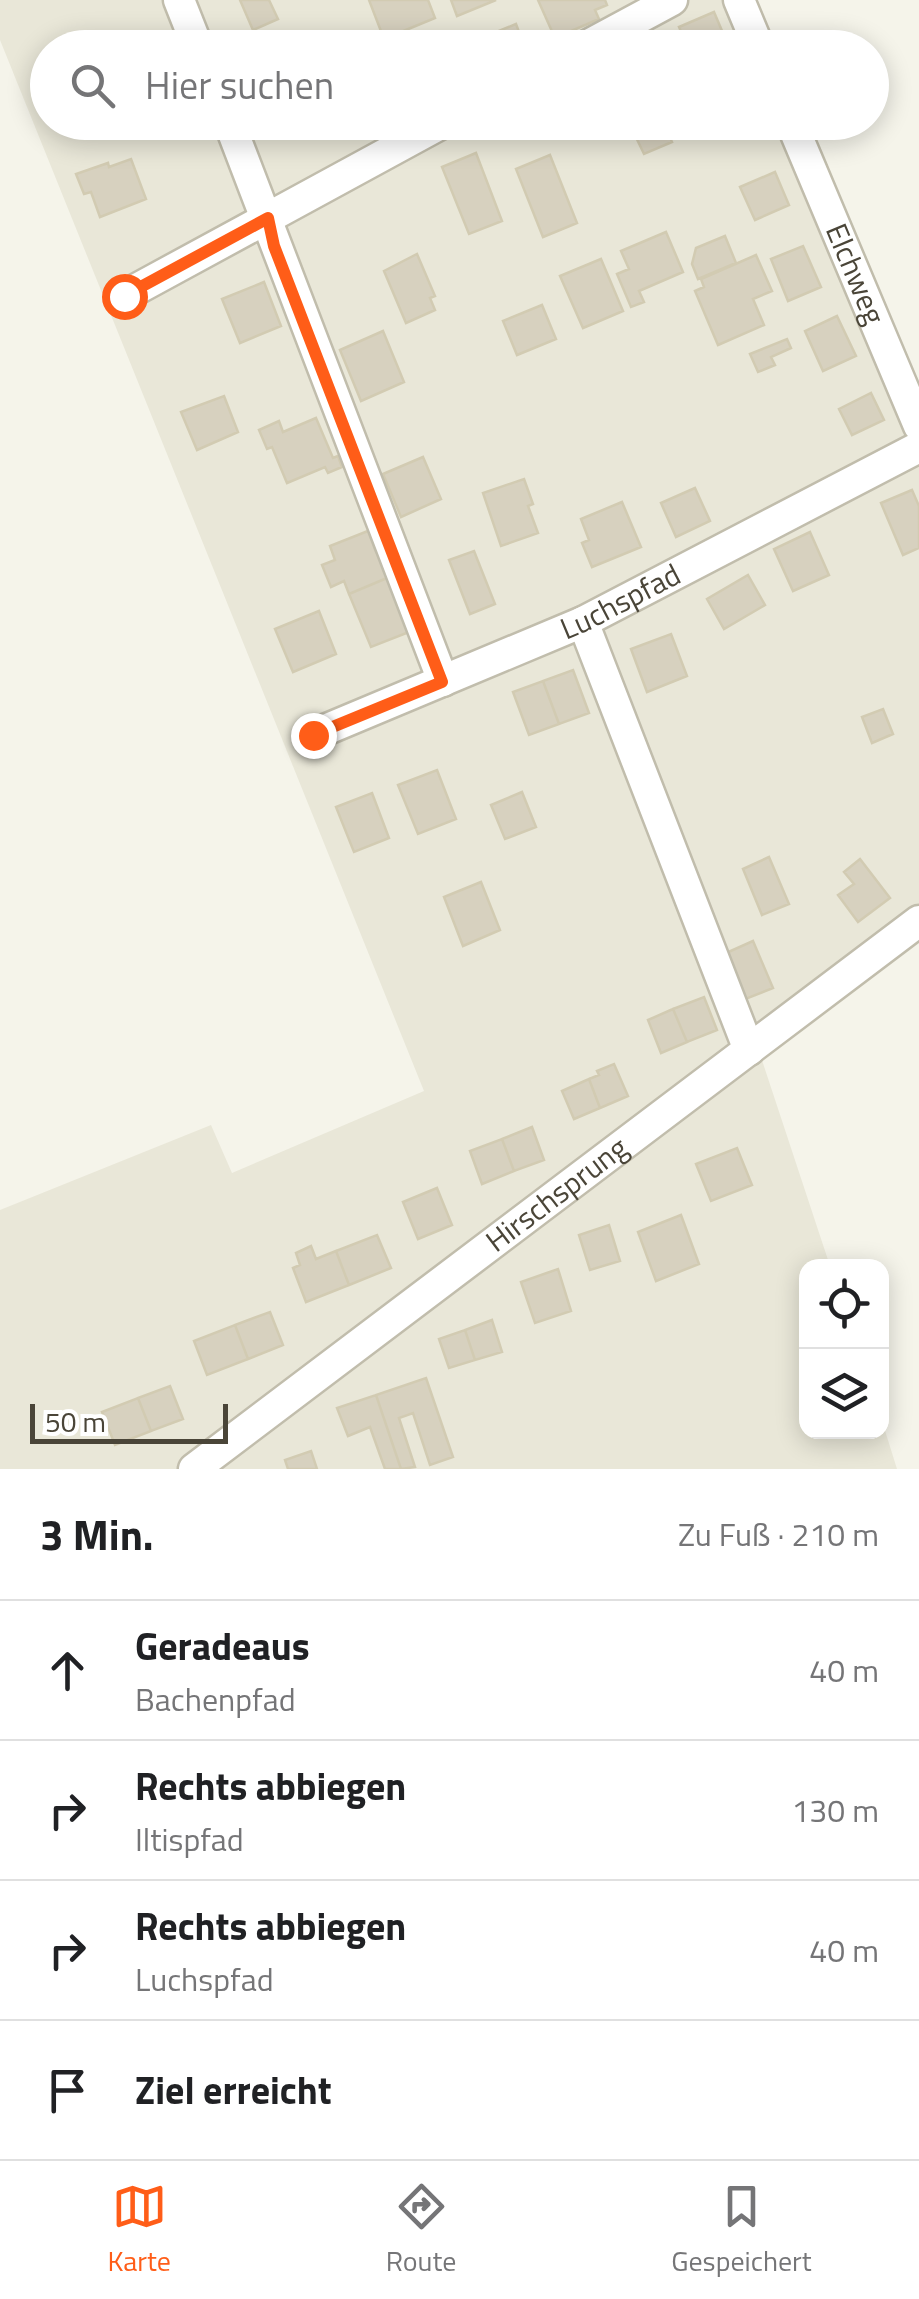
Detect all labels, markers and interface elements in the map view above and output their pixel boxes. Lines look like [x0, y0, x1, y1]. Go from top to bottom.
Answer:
search box [30, 30, 889, 140]
text: Hier suchen [145, 56, 334, 114]
icon: search [65, 58, 120, 113]
street label: Elchweg [814, 216, 898, 331]
route start [102, 274, 148, 320]
street label: Luchspfad [553, 551, 688, 651]
route end [291, 713, 337, 759]
street label: Hirschsprung [475, 1125, 637, 1263]
map controls [799, 1259, 889, 1439]
button: locate [799, 1259, 889, 1349]
button: layers [799, 1349, 889, 1439]
scale bar [30, 1399, 228, 1444]
text: 50 m [45, 1400, 106, 1443]
text: 3 Min. [40, 1502, 154, 1566]
text: Zu Fuß · 210 m [678, 1510, 879, 1558]
text: Geradeaus [135, 1617, 310, 1675]
icon: ahead [40, 1643, 95, 1698]
text: 40 m [809, 1646, 879, 1694]
text: Bachenpfad [135, 1675, 296, 1723]
text: Rechts abbiegen [135, 1757, 406, 1815]
icon: right [40, 1783, 95, 1838]
text: 130 m [791, 1786, 879, 1834]
text: Iltispfad [135, 1815, 244, 1863]
text: Rechts abbiegen [135, 1897, 406, 1955]
icon: right [40, 1923, 95, 1978]
text: 40 m [809, 1926, 879, 1974]
text: Luchspfad [135, 1955, 274, 2003]
text: Ziel erreicht [135, 2061, 332, 2119]
icon: arrive [40, 2063, 95, 2118]
tab: Karte [107, 2179, 171, 2282]
tab: Route [386, 2179, 456, 2282]
tab: Gespeichert [671, 2179, 812, 2282]

